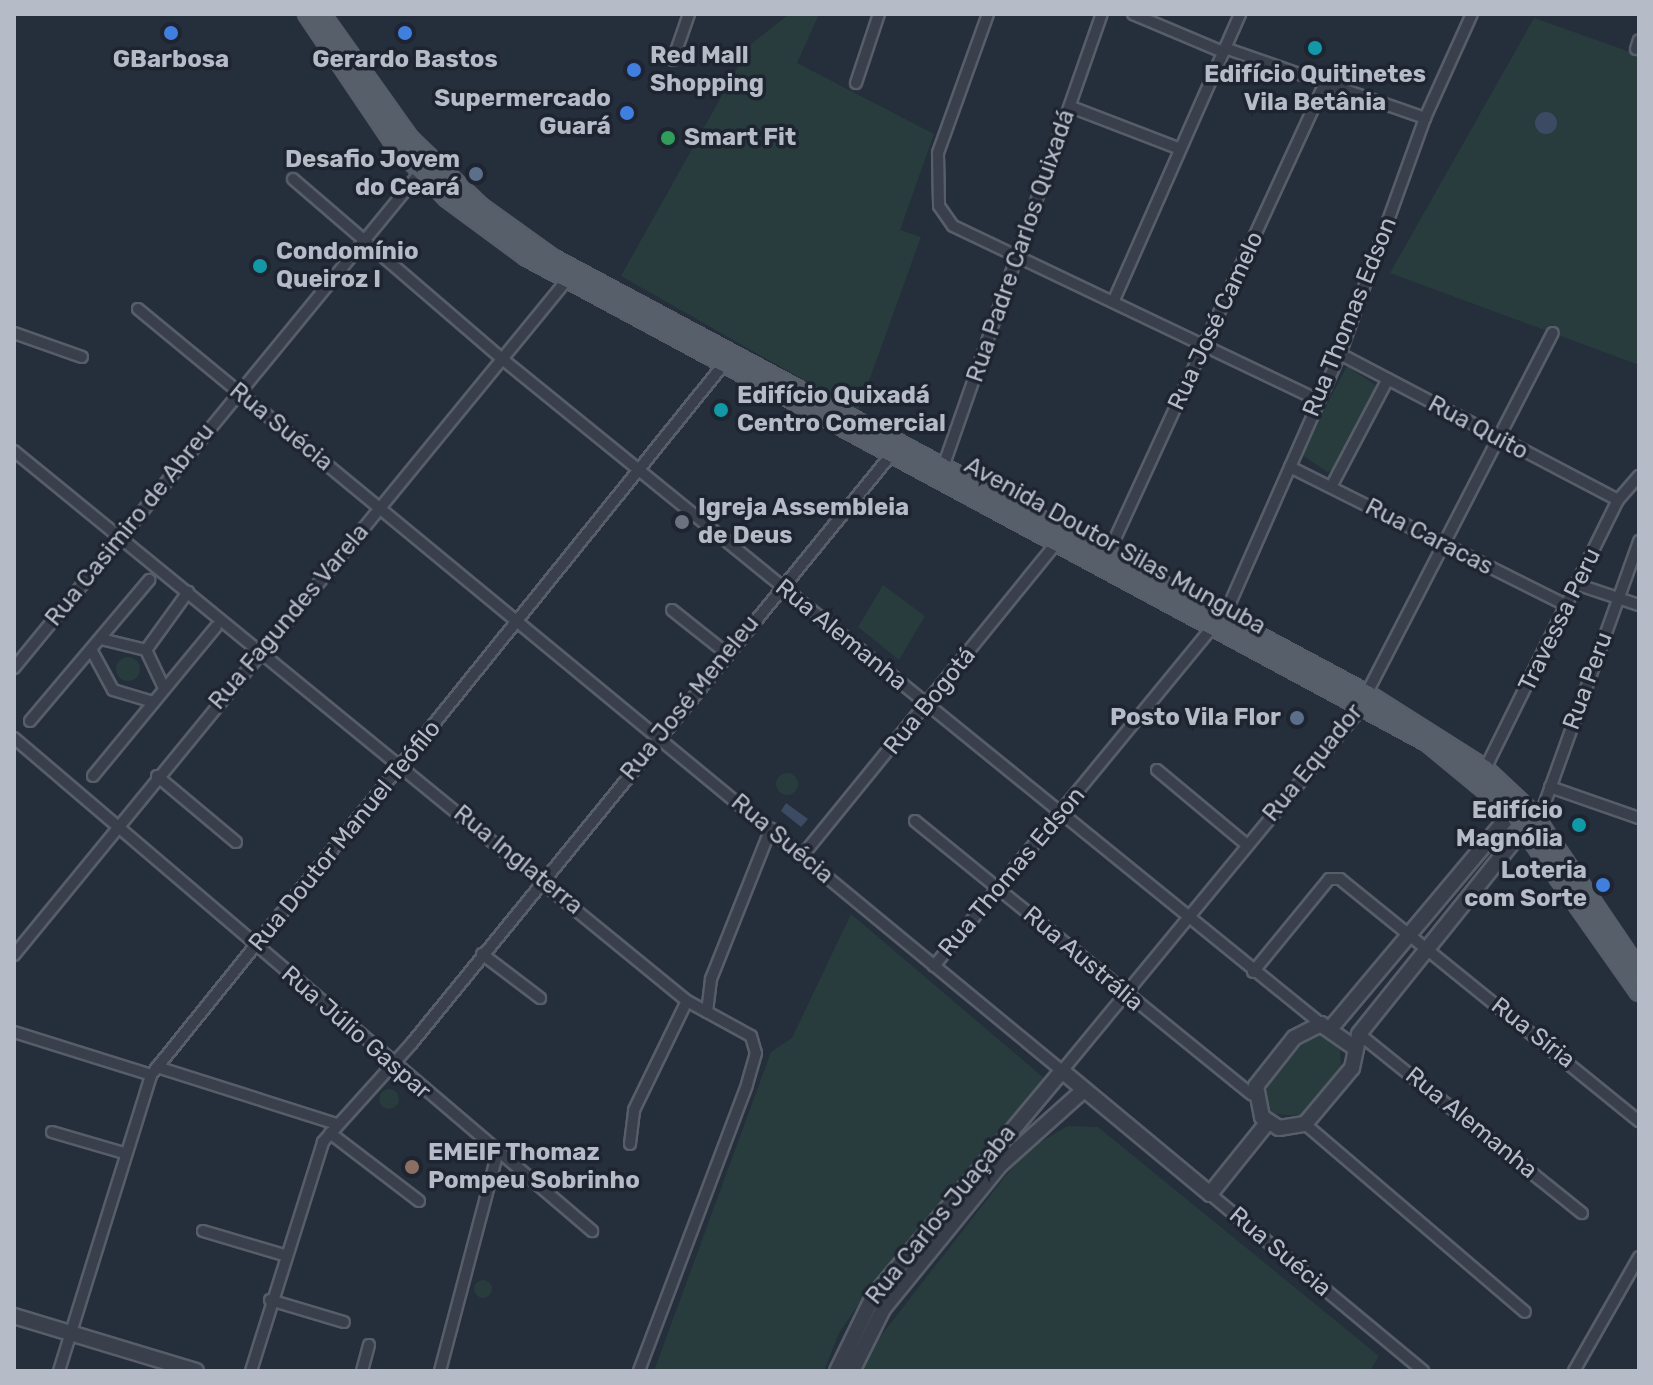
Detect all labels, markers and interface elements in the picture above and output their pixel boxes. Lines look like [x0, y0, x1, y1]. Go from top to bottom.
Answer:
marker: GBarbosa [162, 24, 180, 42]
marker: Gerardo Bastos [396, 24, 414, 42]
marker: Edifício Quitinetes Vila Betânia [1306, 39, 1324, 57]
place label: Red Mall Shopping [650, 42, 764, 98]
place label: GBarbosa [113, 46, 229, 74]
place label: Gerardo Bastos [312, 46, 498, 74]
marker: Red Mall Shopping [625, 61, 643, 79]
place label: Edifício Quitinetes Vila Betânia [1204, 61, 1426, 117]
place label: Supermercado Guará [434, 85, 611, 141]
marker: Supermercado Guará [618, 104, 636, 122]
street label: Rua Padre Carlos Quixadá [961, 106, 1081, 386]
place label: Smart Fit [684, 124, 796, 152]
marker: Smart Fit [659, 129, 677, 147]
place label: Desafio Jovem do Ceará [285, 146, 460, 202]
marker: Desafio Jovem do Ceará [467, 165, 485, 183]
street label: Rua Thomas Edson [1297, 213, 1403, 421]
street label: Rua José Camelo [1162, 227, 1270, 415]
place label: Condomínio Queiroz I [276, 238, 419, 294]
marker: Condomínio Queiroz I [251, 257, 269, 275]
street label: Rua Suécia [224, 377, 338, 477]
place label: Edifício Quixadá Centro Comercial [737, 382, 946, 438]
street label: Rua Quito [1423, 390, 1533, 466]
marker: Edifício Quixadá Centro Comercial [712, 401, 730, 419]
street label: Rua Casimiro de Abreu [39, 418, 221, 632]
street label: Avenida Doutor Silas Munguba [959, 451, 1271, 641]
street label: Rua Caracas [1360, 493, 1498, 581]
place label: Igreja Assembleia de Deus [698, 494, 910, 550]
marker: Igreja Assembleia de Deus [673, 513, 691, 531]
street label: Rua Fagundes Varela [203, 518, 375, 716]
street label: Travessa Peru [1513, 544, 1607, 696]
street label: Rua Alemanha [769, 573, 913, 697]
street label: Rua José Meneleu [615, 610, 765, 786]
street label: Rua Peru [1557, 628, 1619, 734]
street label: Rua Bogotá [878, 642, 982, 760]
street label: Rua Equador [1257, 698, 1369, 828]
place label: Posto Vila Flor [1109, 704, 1281, 732]
marker: Posto Vila Flor [1288, 709, 1306, 727]
street label: Rua Doutor Manuel Teófilo [243, 714, 447, 958]
street label: Rua Thomas Edson [932, 781, 1092, 963]
street label: Rua Suécia [725, 788, 839, 890]
place label: Edifício Magnólia [1456, 797, 1563, 853]
street label: Rua Inglaterra [448, 799, 588, 921]
marker: Edifício Magnólia [1570, 816, 1588, 834]
place label: Loteria com Sorte [1464, 857, 1587, 913]
marker: Loteria com Sorte [1594, 876, 1612, 894]
street label: Rua Austrália [1017, 900, 1149, 1018]
street label: Rua Júlio Gaspar [275, 960, 437, 1106]
street label: Rua Síria [1485, 991, 1581, 1075]
street label: Rua Alemanha [1399, 1061, 1543, 1185]
street label: Rua Carlos Juaçaba [860, 1120, 1022, 1310]
place label: EMEIF Thomaz Pompeu Sobrinho [428, 1139, 640, 1195]
marker: EMEIF Thomaz Pompeu Sobrinho [403, 1158, 421, 1176]
street label: Rua Suécia [1223, 1201, 1337, 1303]

